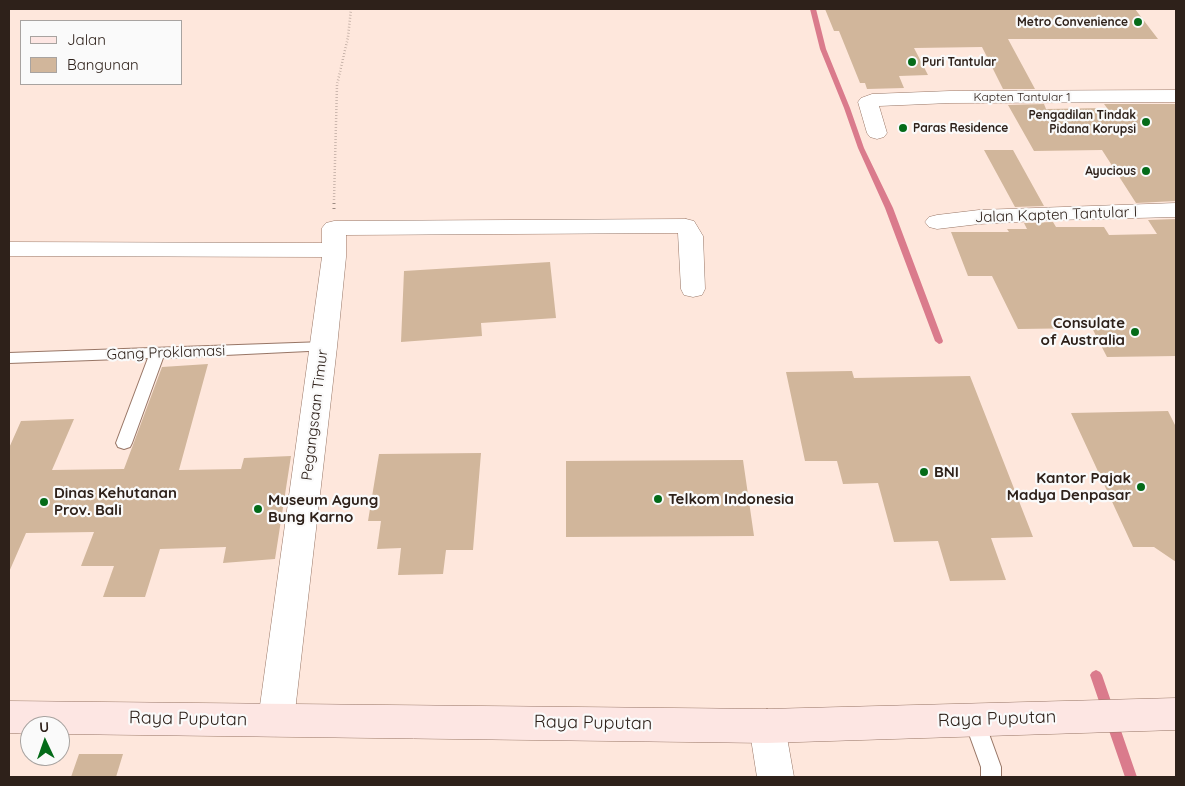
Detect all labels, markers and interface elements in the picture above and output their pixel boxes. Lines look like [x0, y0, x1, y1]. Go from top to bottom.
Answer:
place label: Metro Convenience [1017, 15, 1128, 29]
marker: Metro Convenience [1132, 16, 1144, 28]
legend [20, 20, 182, 85]
text: Jalan [67, 30, 106, 49]
text: Bangunan [67, 55, 139, 74]
place label: Puri Tantular [922, 55, 997, 69]
marker: Puri Tantular [906, 56, 918, 68]
street label: Kapten Tantular 1 [973, 90, 1071, 104]
place label: Pengadilan Tindak Pidana Korupsi [1028, 108, 1136, 136]
marker: Pengadilan Tindak Pidana Korupsi [1140, 116, 1152, 128]
place label: Paras Residence [913, 121, 1008, 135]
marker: Paras Residence [897, 122, 909, 134]
place label: Ayucious [1085, 164, 1136, 178]
marker: Ayucious [1140, 165, 1152, 177]
street label: Jalan Kapten Tantular I [974, 203, 1138, 227]
place label: Consulate of Australia [1041, 314, 1125, 349]
marker: Consulate of Australia [1129, 326, 1141, 338]
street label: Gang Proklamasi [106, 342, 226, 364]
street label: Pegangsaan Timur [298, 348, 332, 482]
place label: BNI [934, 463, 959, 481]
marker: BNI [918, 466, 930, 478]
place label: Kantor Pajak Madya Denpasar [1007, 469, 1131, 504]
marker: Kantor Pajak Madya Denpasar [1135, 481, 1147, 493]
place label: Dinas Kehutanan Prov. Bali [54, 484, 177, 519]
place label: Telkom Indonesia [668, 490, 794, 508]
place label: Museum Agung Bung Karno [268, 491, 378, 526]
marker: Telkom Indonesia [652, 493, 664, 505]
marker: Dinas Kehutanan Prov. Bali [38, 496, 50, 508]
marker: Museum Agung Bung Karno [252, 503, 264, 515]
street label: Raya Puputan [937, 706, 1057, 732]
street label: Raya Puputan [129, 707, 247, 731]
street label: Raya Puputan [534, 711, 652, 735]
north arrow [20, 716, 70, 766]
text: U [39, 718, 50, 736]

